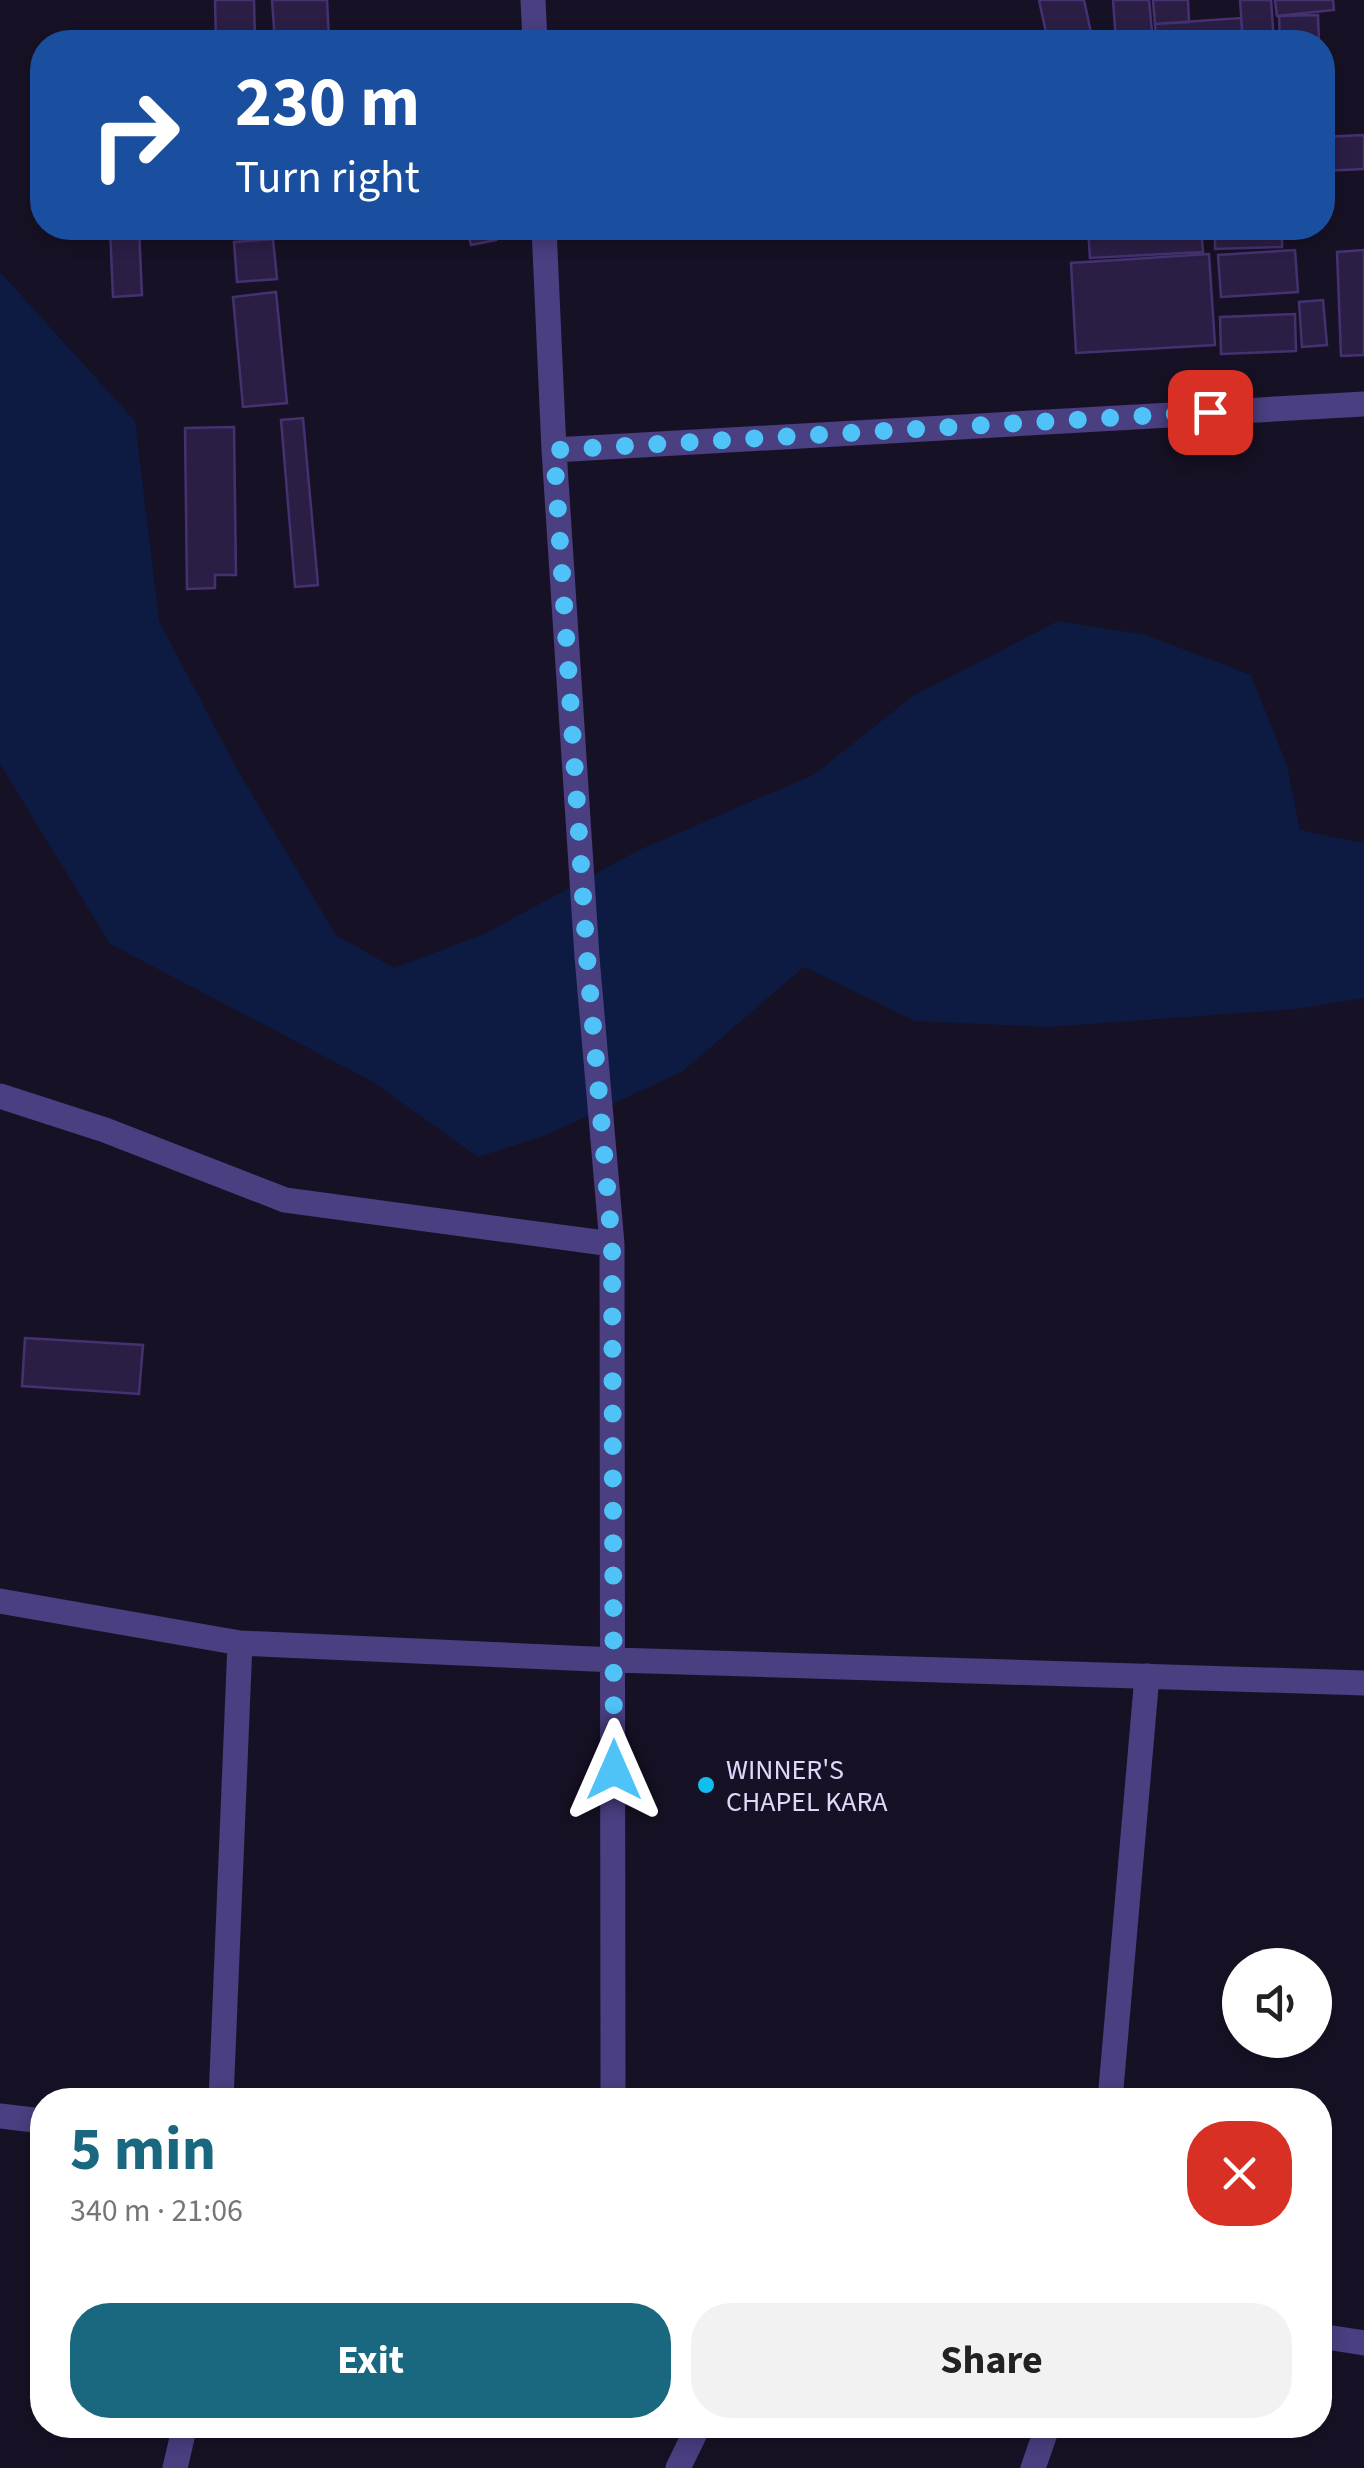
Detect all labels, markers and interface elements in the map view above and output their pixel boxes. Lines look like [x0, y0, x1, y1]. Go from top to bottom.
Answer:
text: 230 m [235, 53, 420, 153]
icon: right [70, 70, 200, 200]
text: Turn right [235, 146, 420, 210]
pin [1168, 370, 1253, 455]
icon: arrive [1183, 385, 1238, 440]
position arrow [562, 1718, 666, 1822]
place label: WINNER'S CHAPEL KARA [726, 1750, 888, 1822]
marker: WINNER'S CHAPEL KARA [695, 1774, 717, 1796]
map controls [1222, 1948, 1332, 2058]
button: sound [1222, 1948, 1332, 2058]
text: 5 min [70, 2108, 216, 2193]
button: close [1187, 2121, 1292, 2226]
text: 340 m · 21:06 [70, 2188, 243, 2234]
button: Exit [70, 2303, 671, 2418]
button: Share [691, 2303, 1292, 2418]

